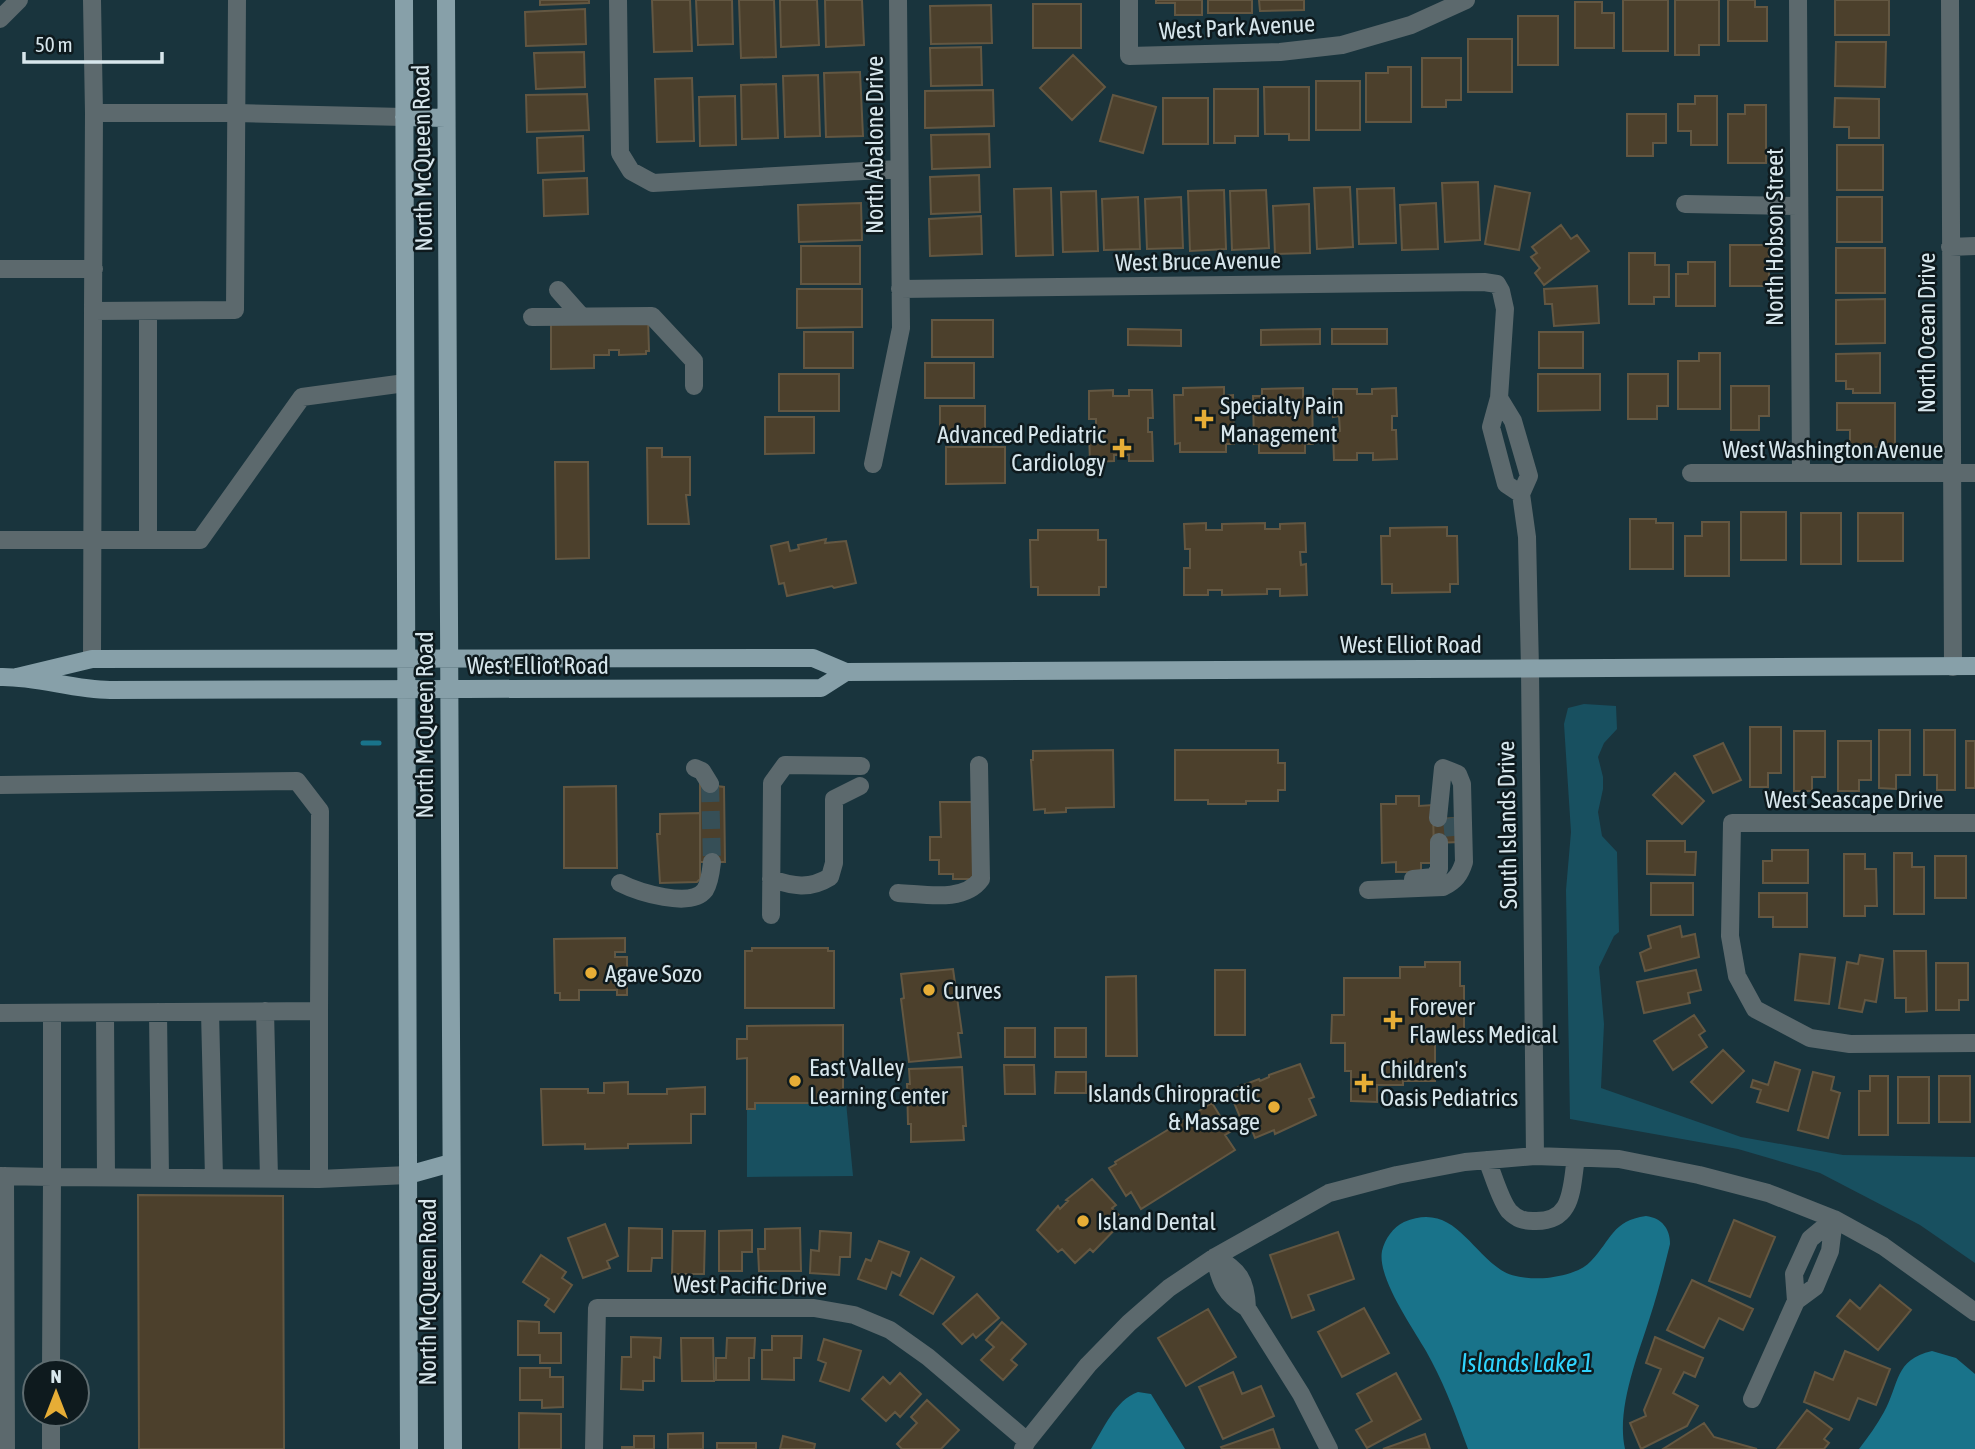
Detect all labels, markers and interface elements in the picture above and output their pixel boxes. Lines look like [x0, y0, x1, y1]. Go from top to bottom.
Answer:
street label: West Park Avenue [1158, 9, 1316, 45]
scale bar [24, 21, 163, 65]
text: 50 m [35, 32, 73, 56]
street label: North Abalone Drive [861, 56, 888, 234]
street label: North McQueen Road [407, 64, 437, 252]
street label: North Hobson Street [1761, 148, 1788, 326]
street label: West Bruce Avenue [1115, 246, 1281, 276]
street label: North Ocean Drive [1913, 253, 1940, 413]
place label: Specialty Pain Management [1220, 392, 1344, 447]
marker: Specialty Pain Management [1194, 409, 1214, 429]
place label: Advanced Pediatric Cardiology [937, 421, 1106, 476]
street label: West Washington Avenue [1723, 436, 1944, 463]
marker: Advanced Pediatric Cardiology [1112, 438, 1132, 458]
street label: North McQueen Road [411, 631, 438, 819]
street label: West Elliot Road [1340, 631, 1482, 658]
street label: West Elliot Road [467, 652, 609, 679]
street label: South Islands Drive [1492, 741, 1522, 909]
street label: West Seascape Drive [1764, 786, 1944, 813]
place label: Agave Sozo [605, 960, 702, 987]
marker: Agave Sozo [583, 965, 599, 981]
place label: Curves [943, 977, 1002, 1004]
marker: Curves [921, 982, 937, 998]
place label: Forever Flawless Medical [1409, 993, 1559, 1048]
marker: Forever Flawless Medical [1383, 1010, 1403, 1030]
place label: East Valley Learning Center [809, 1054, 949, 1109]
place label: Children's Oasis Pediatrics [1380, 1056, 1518, 1111]
marker: East Valley Learning Center [787, 1073, 803, 1089]
marker: Children's Oasis Pediatrics [1354, 1073, 1374, 1093]
place label: Islands Chiropractic & Massage [1087, 1080, 1260, 1135]
marker: Islands Chiropractic & Massage [1266, 1099, 1282, 1115]
street label: North McQueen Road [414, 1198, 441, 1386]
place label: Island Dental [1097, 1208, 1216, 1235]
marker: Island Dental [1075, 1213, 1091, 1229]
street label: West Pacific Drive [673, 1270, 827, 1300]
water label: Islands Lake 1 [1461, 1348, 1593, 1378]
north arrow [21, 1358, 91, 1428]
text: N [50, 1365, 62, 1387]

